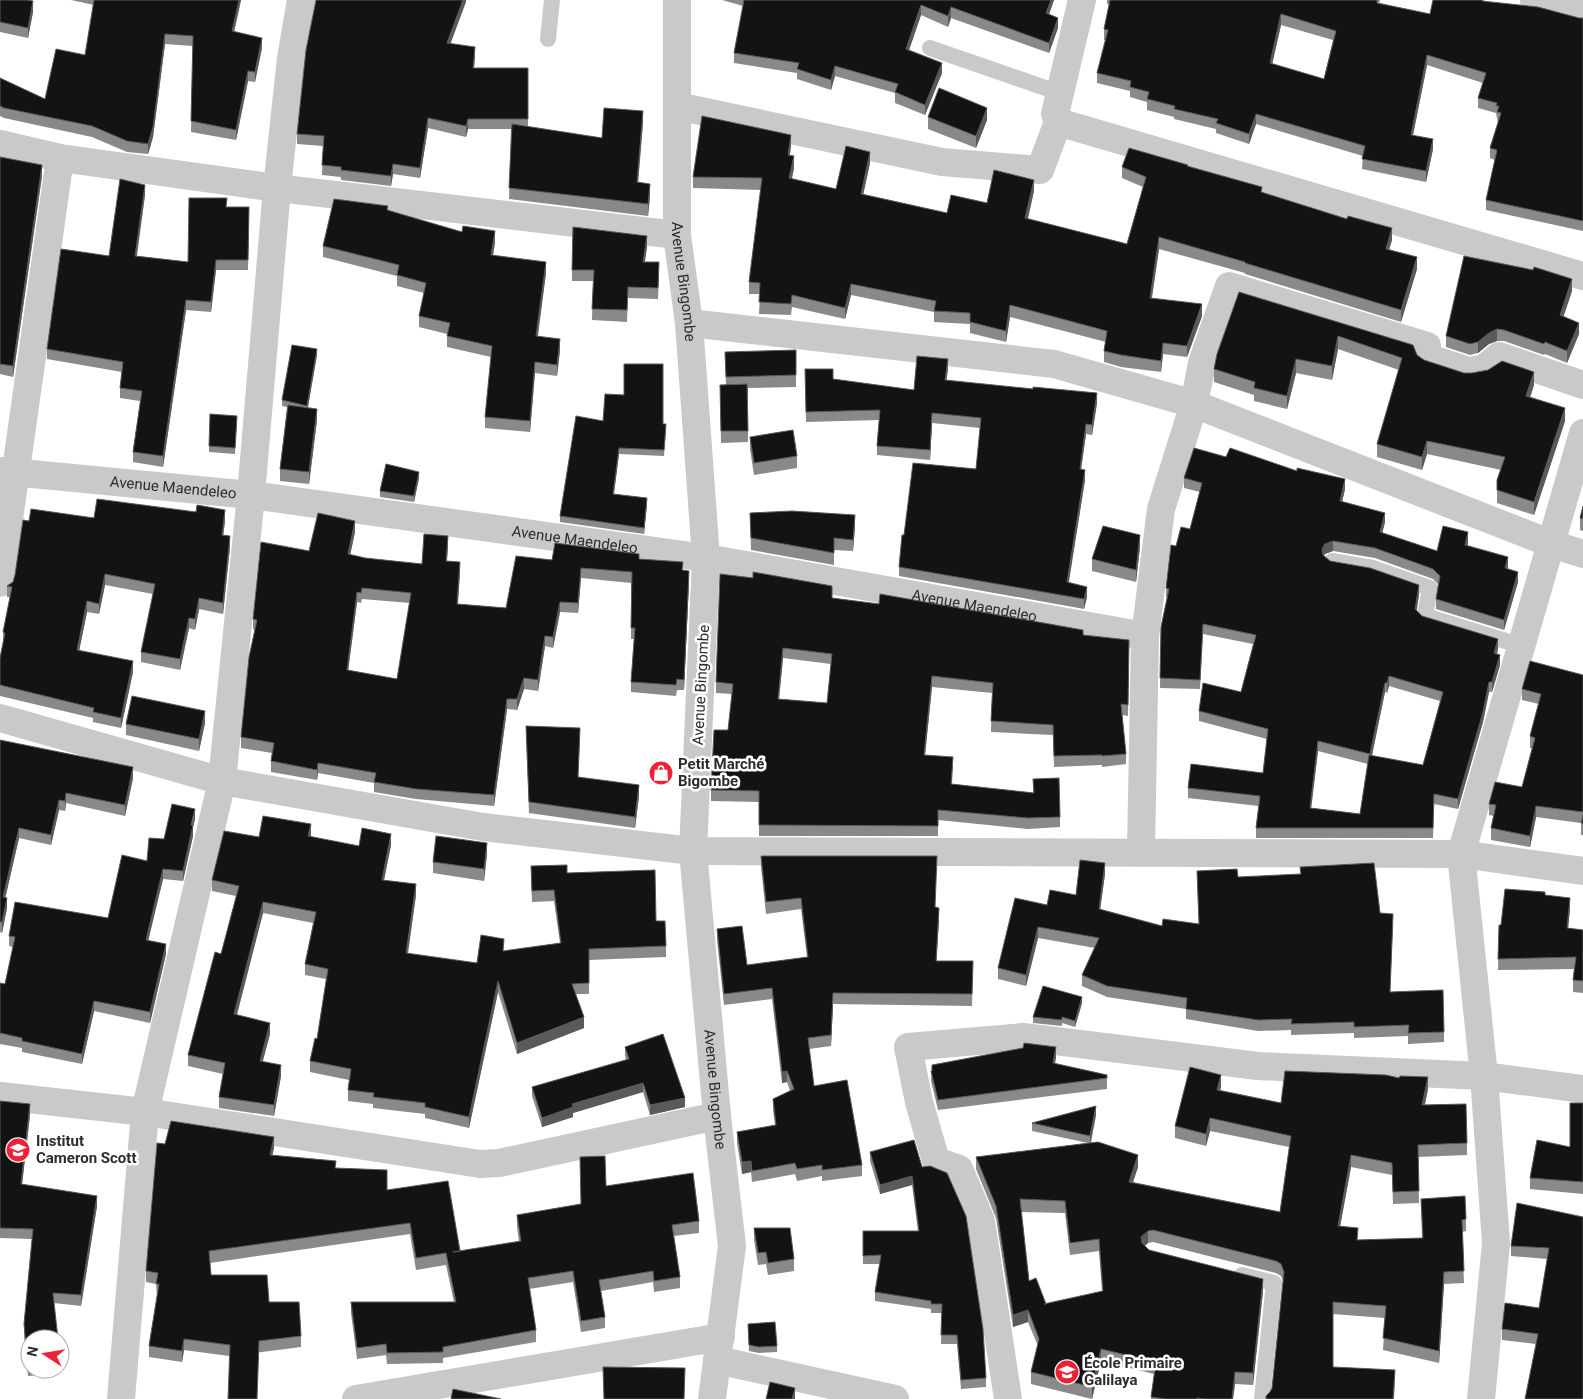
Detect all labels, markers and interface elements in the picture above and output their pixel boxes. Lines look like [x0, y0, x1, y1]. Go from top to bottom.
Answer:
street label: Avenue Bingombe [668, 222, 699, 342]
street label: Avenue Maendeleo [109, 473, 237, 503]
street label: Avenue Maendeleo [511, 522, 639, 557]
street label: Avenue Maendeleo [910, 586, 1038, 626]
street label: Avenue Bingombe [689, 624, 713, 746]
place label: Petit Marché Bigombe [678, 755, 764, 790]
shop icon: Petit Marché Bigombe [648, 760, 674, 786]
street label: Avenue Bingombe [700, 1028, 730, 1150]
place label: Institut Cameron Scott [36, 1132, 136, 1167]
school or university icon: Institut Cameron Scott [5, 1137, 31, 1163]
north arrow [20, 1329, 70, 1379]
text: N [23, 1345, 41, 1358]
place label: École Primaire Galilaya [1084, 1354, 1182, 1389]
school or university icon: École Primaire Galilaya [1054, 1359, 1080, 1385]

